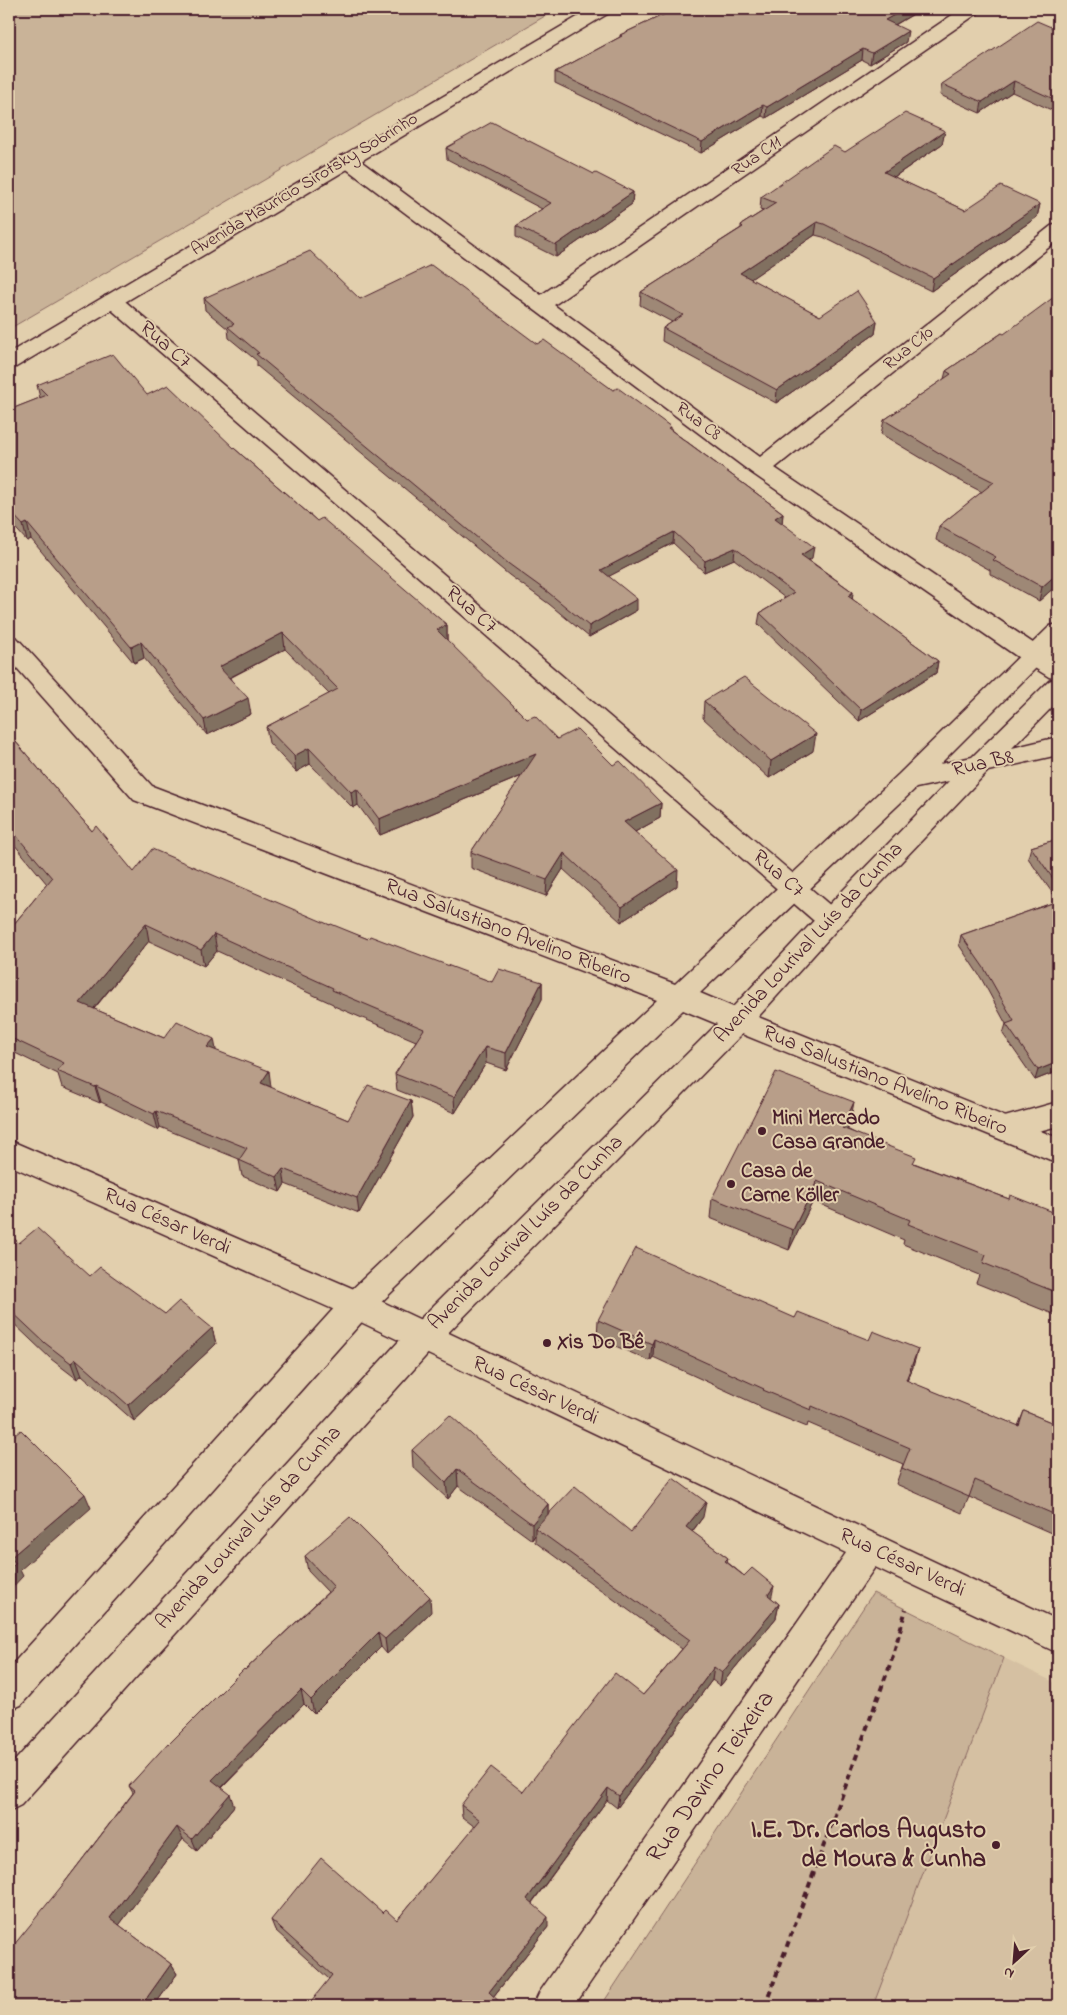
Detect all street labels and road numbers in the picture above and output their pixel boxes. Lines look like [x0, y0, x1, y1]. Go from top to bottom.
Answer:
street label: Avenida Maurício Sirotsky Sobrinho [187, 107, 423, 263]
street label: Rua C11 [727, 130, 788, 184]
street label: Rua C7 [132, 314, 198, 376]
street label: Rua C10 [878, 321, 940, 377]
street label: Rua C8 [670, 396, 726, 448]
street label: Rua C7 [438, 579, 504, 641]
street label: Rua B8 [949, 742, 1017, 786]
street label: Avenida Lourival Luís da Cunha [707, 836, 911, 1050]
street label: Rua C7 [745, 843, 811, 905]
street label: Rua Salustiano Avelino Ribeiro [380, 871, 636, 993]
street label: Rua Salustiano Avelino Ribeiro [758, 1018, 1012, 1144]
street label: Avenida Lourival Luís da Cunha [421, 1128, 631, 1338]
street label: Rua César Verdi [99, 1181, 235, 1263]
street label: Rua César Verdi [467, 1349, 603, 1433]
street label: Avenida Lourival Luís da Cunha [149, 1419, 349, 1637]
street label: Rua César Verdi [834, 1521, 970, 1605]
street label: Rua Davino Teixeira [638, 1683, 784, 1871]

